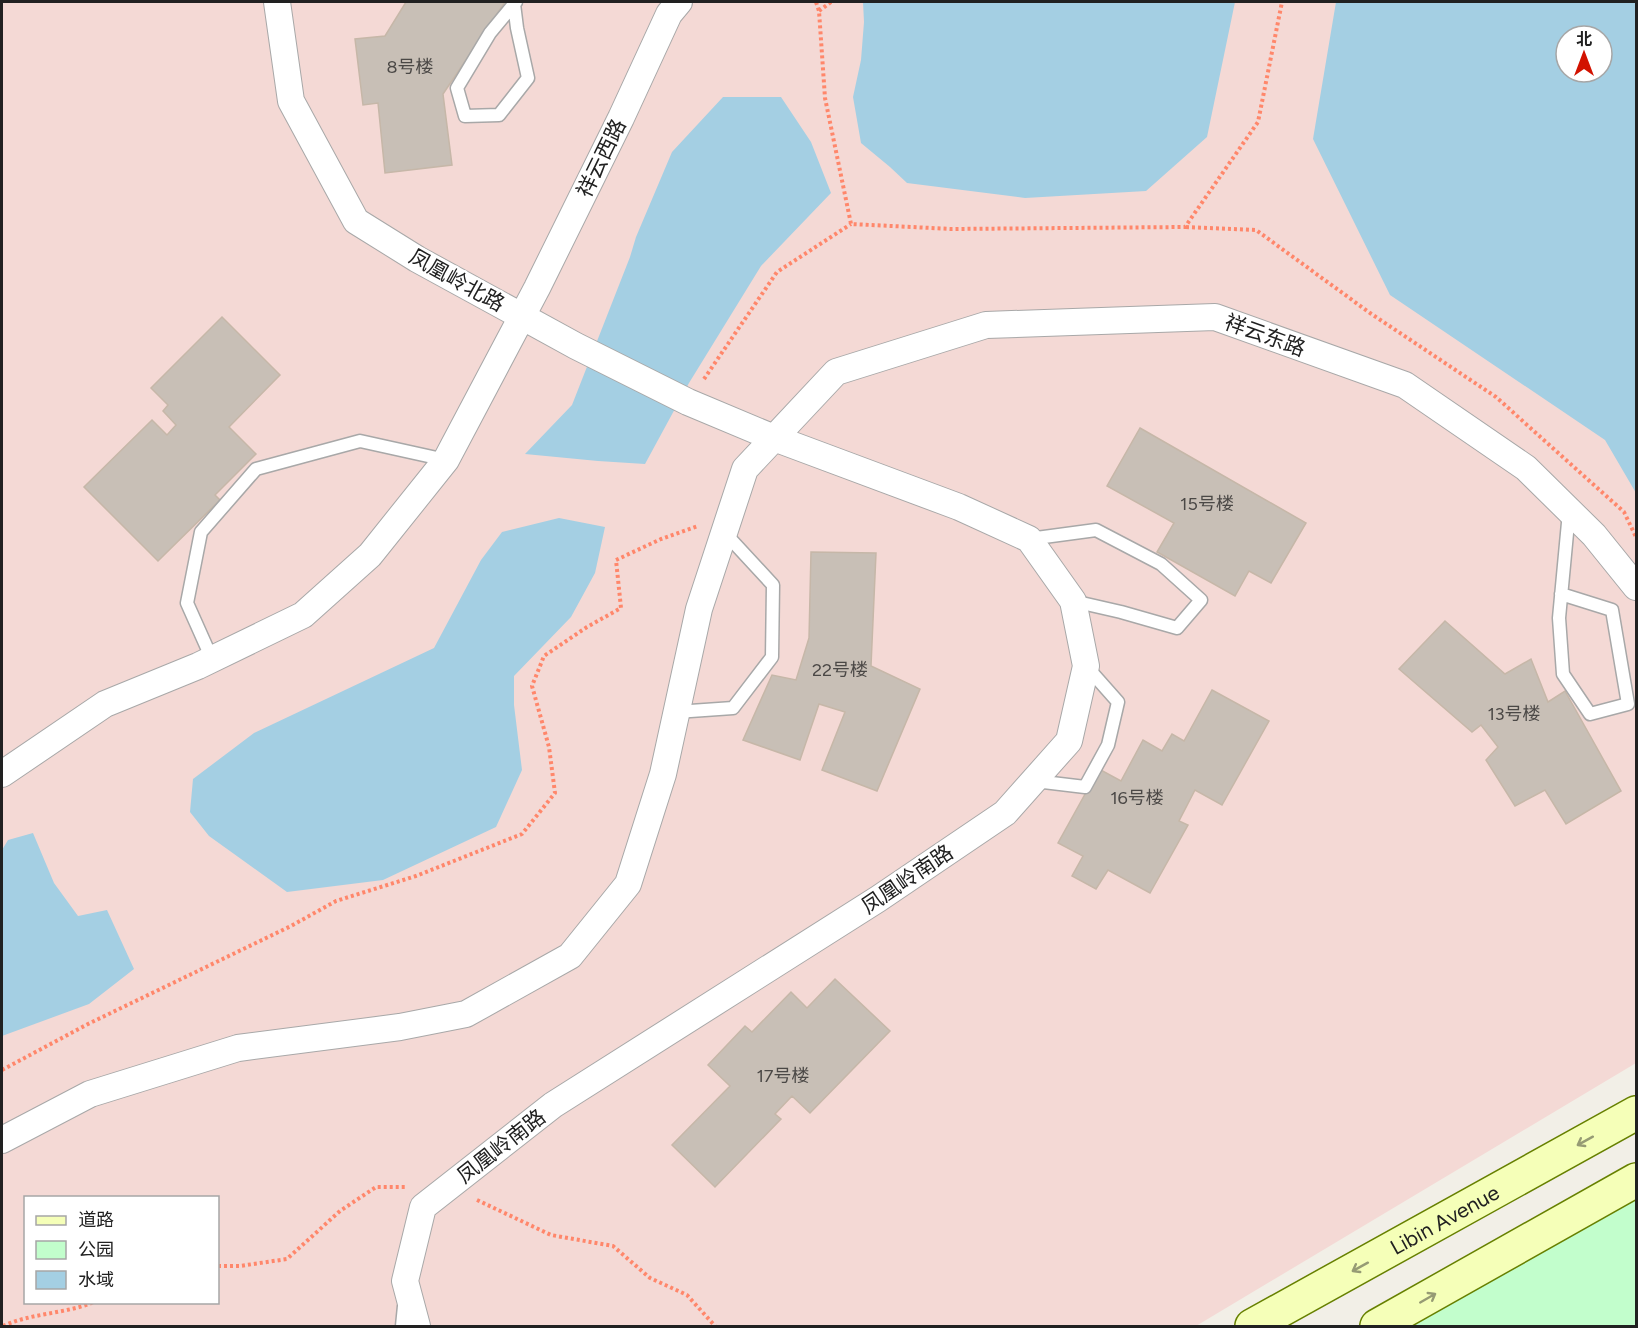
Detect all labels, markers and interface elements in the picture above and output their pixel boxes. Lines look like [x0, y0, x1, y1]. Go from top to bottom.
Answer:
north arrow [1554, 24, 1614, 84]
text: 北 [1576, 30, 1592, 49]
house number: 8号楼 [386, 56, 434, 78]
street label: 祥云西路 [571, 115, 631, 201]
street label: 凤凰岭北路 [405, 244, 509, 316]
street label: 祥云东路 [1221, 309, 1309, 361]
house number: 15号楼 [1180, 493, 1234, 515]
house number: 22号楼 [812, 659, 868, 681]
house number: 13号楼 [1487, 703, 1541, 725]
house number: 16号楼 [1110, 787, 1164, 809]
street label: 凤凰岭南路 [856, 839, 958, 919]
house number: 17号楼 [756, 1065, 810, 1087]
street label: 凤凰岭南路 [452, 1104, 550, 1188]
one-way arrow [1577, 1136, 1595, 1147]
street label: Libin Avenue [1385, 1179, 1503, 1260]
legend [24, 1196, 219, 1304]
text: 道路 [78, 1209, 114, 1231]
text: 公园 [78, 1239, 114, 1261]
one-way arrow [1352, 1261, 1369, 1273]
text: 水域 [78, 1269, 114, 1291]
one-way arrow [1419, 1291, 1436, 1303]

